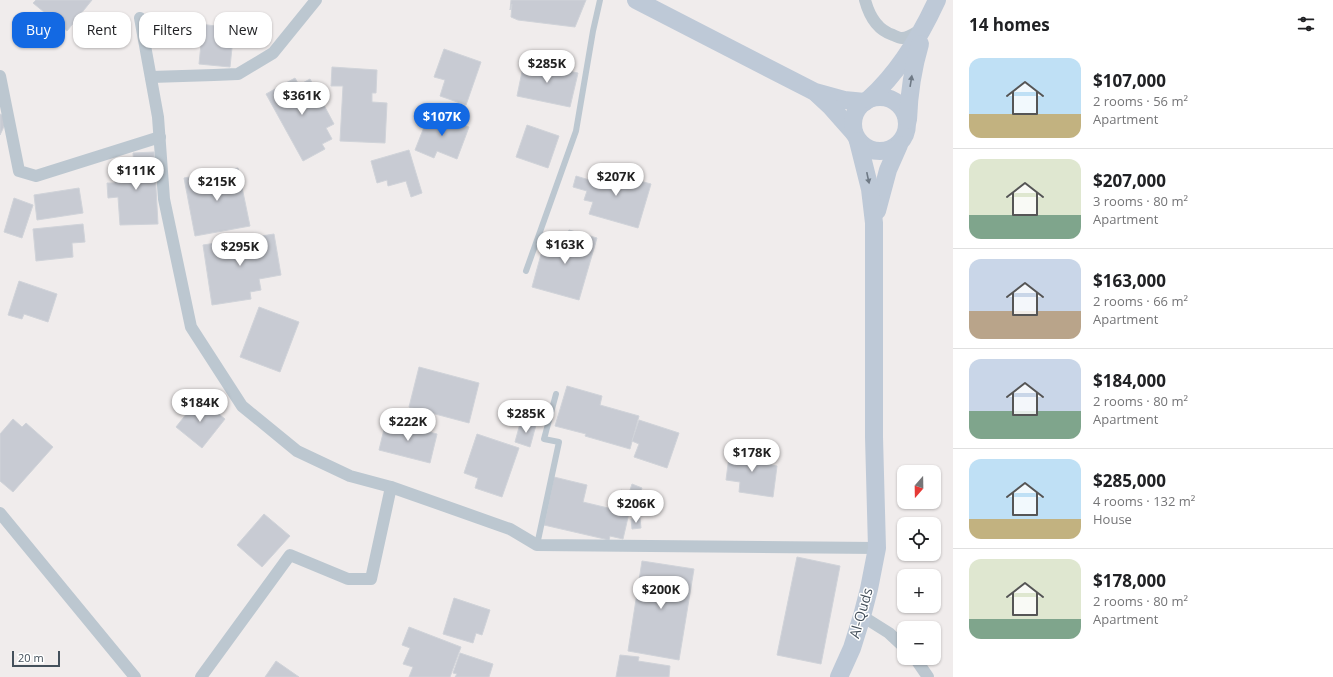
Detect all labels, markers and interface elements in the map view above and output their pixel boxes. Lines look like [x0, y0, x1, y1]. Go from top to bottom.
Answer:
chip: Buy [12, 12, 65, 48]
chip: Rent [73, 12, 131, 48]
chip: Filters [139, 12, 206, 48]
chip: New [214, 12, 272, 48]
text: 14 homes [969, 13, 1050, 36]
icon: filters [1295, 13, 1317, 35]
pin: $285K [519, 50, 575, 84]
text: $285K [528, 54, 566, 72]
text: $107,000 [1093, 69, 1166, 92]
icon: home [1001, 74, 1049, 122]
one-way arrow [908, 75, 914, 87]
pin: $361K [274, 82, 330, 116]
text: $361K [283, 86, 321, 104]
text: 2 rooms · 56 m² [1093, 92, 1188, 110]
pin: $107K [414, 103, 470, 137]
text: $107K [423, 107, 461, 125]
text: Apartment [1093, 110, 1158, 128]
pin: $111K [108, 157, 164, 191]
text: $111K [117, 161, 155, 179]
pin: $207K [588, 163, 644, 197]
text: $207K [597, 167, 635, 185]
pin: $215K [189, 168, 245, 202]
text: $207,000 [1093, 169, 1166, 192]
text: $215K [198, 172, 236, 190]
one-way arrow [866, 172, 872, 185]
icon: home [1001, 175, 1049, 223]
text: 3 rooms · 80 m² [1093, 192, 1188, 210]
text: Apartment [1093, 210, 1158, 228]
pin: $163K [537, 231, 593, 265]
pin: $295K [212, 233, 268, 267]
text: $163K [546, 235, 584, 253]
text: $295K [221, 237, 259, 255]
text: $163,000 [1093, 269, 1166, 292]
icon: home [1001, 275, 1049, 323]
text: 2 rooms · 66 m² [1093, 292, 1188, 310]
text: Apartment [1093, 310, 1158, 328]
text: $184,000 [1093, 369, 1166, 392]
icon: home [1001, 375, 1049, 423]
pin: $184K [172, 389, 228, 423]
text: 2 rooms · 80 m² [1093, 392, 1188, 410]
text: $184K [181, 393, 219, 411]
pin: $285K [498, 400, 554, 434]
text: $285K [507, 404, 545, 422]
pin: $222K [380, 408, 436, 442]
text: Apartment [1093, 410, 1158, 428]
text: $222K [389, 412, 427, 430]
pin: $178K [724, 439, 780, 473]
text: $178K [733, 443, 771, 461]
north arrow [897, 465, 941, 509]
map controls [897, 465, 941, 665]
text: $285,000 [1093, 469, 1166, 492]
icon: home [1001, 475, 1049, 523]
pin: $206K [608, 490, 664, 524]
text: 4 rooms · 132 m² [1093, 492, 1195, 510]
text: $206K [617, 494, 655, 512]
text: House [1093, 510, 1132, 528]
button: locate [897, 517, 941, 561]
button: + [897, 569, 941, 613]
text: $178,000 [1093, 569, 1166, 592]
icon: home [1001, 575, 1049, 623]
pin: $200K [633, 576, 689, 610]
text: $200K [642, 580, 680, 598]
street label: Al-Quds [844, 585, 877, 640]
text: 2 rooms · 80 m² [1093, 592, 1188, 610]
text: Apartment [1093, 610, 1158, 628]
button: − [897, 621, 941, 665]
scale bar [12, 649, 60, 668]
text: 20 m [18, 650, 44, 665]

